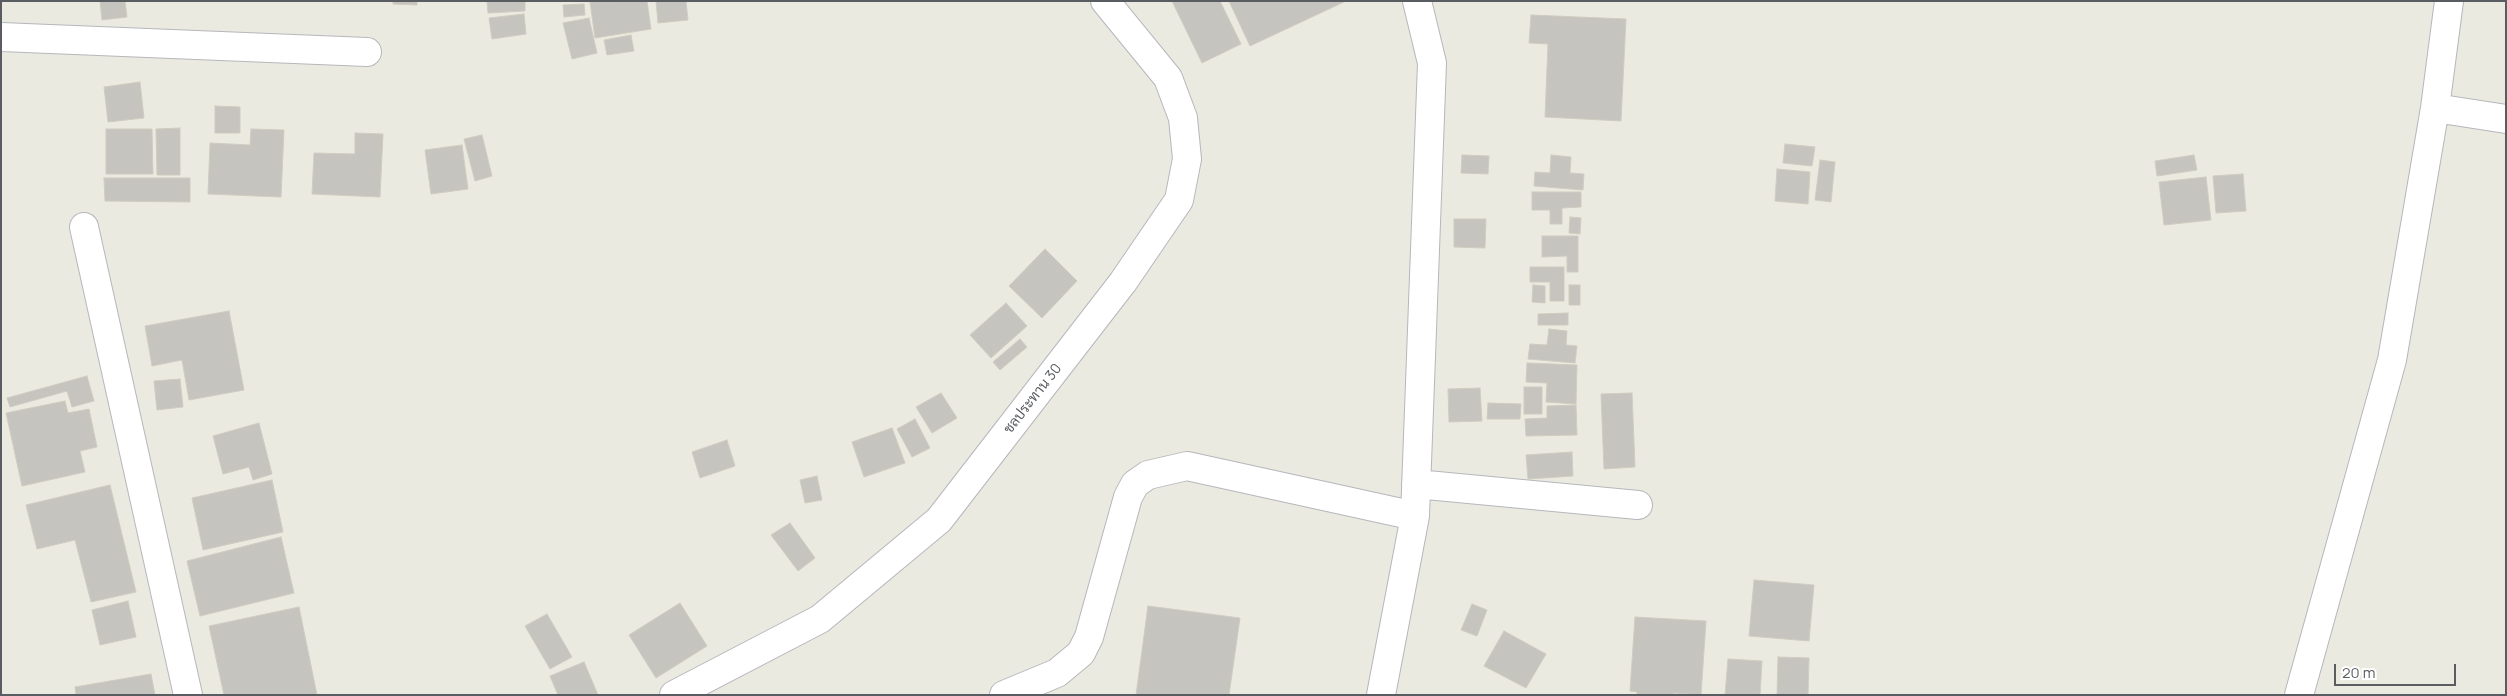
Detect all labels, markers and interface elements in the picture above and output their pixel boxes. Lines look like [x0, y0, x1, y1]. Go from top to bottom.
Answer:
street label: ชลประทาน 30 [1001, 361, 1065, 437]
scale bar [2337, 654, 2460, 686]
text: 20 m [2342, 662, 2375, 683]

